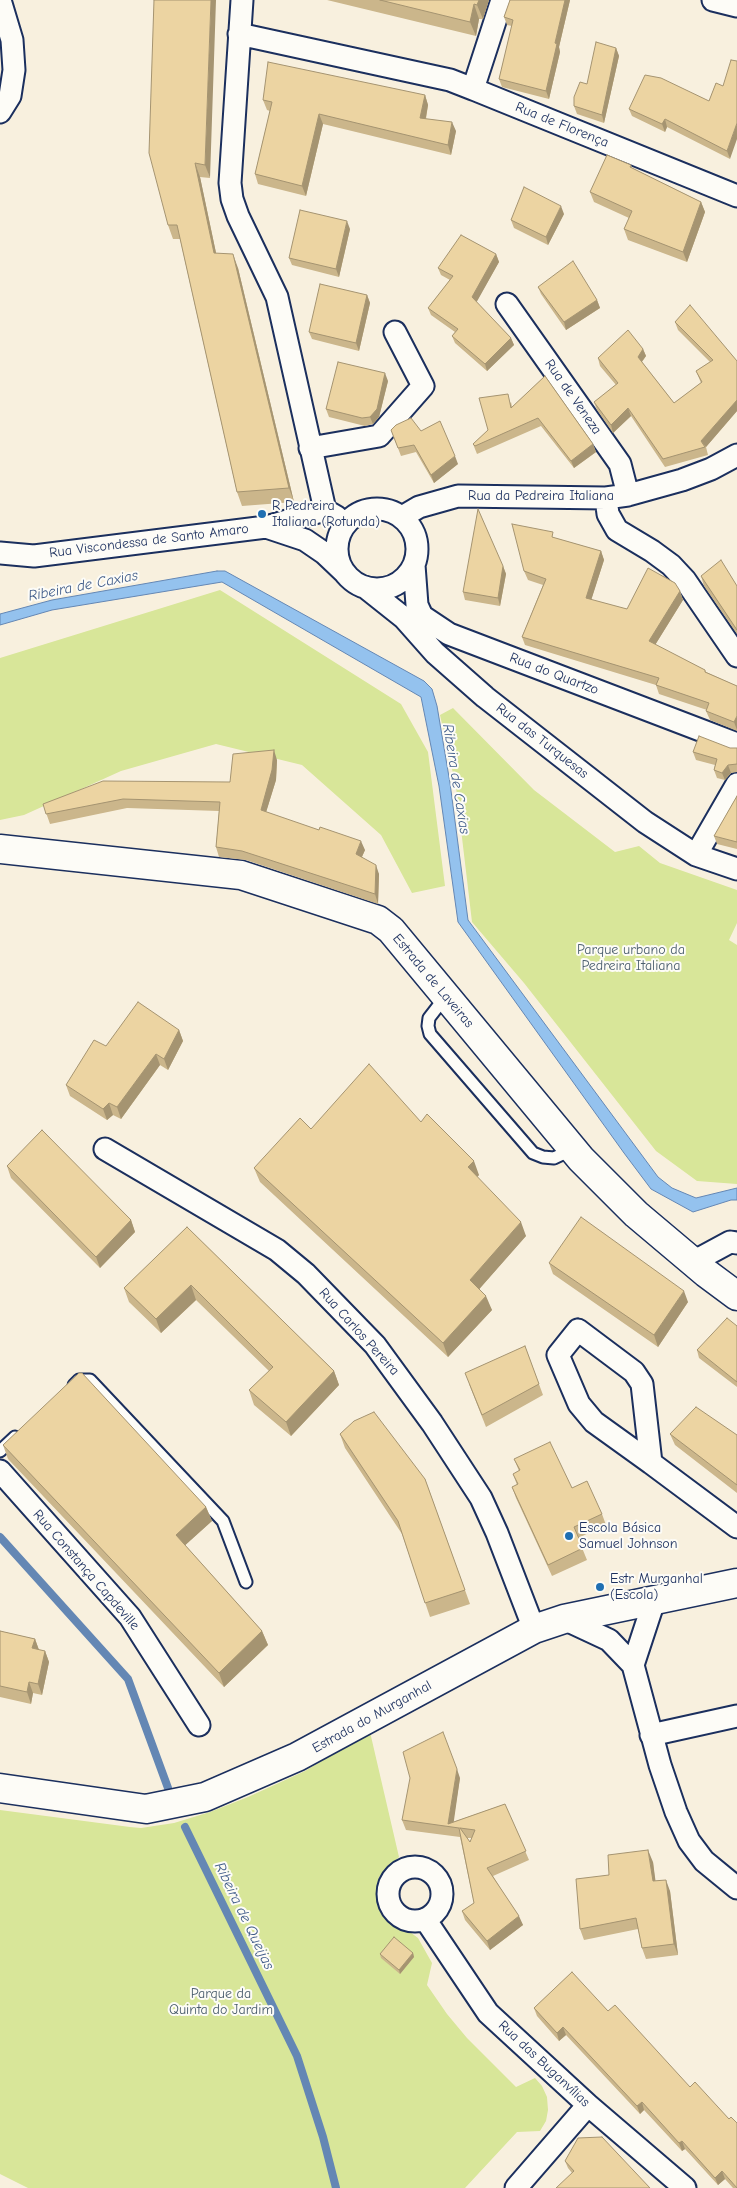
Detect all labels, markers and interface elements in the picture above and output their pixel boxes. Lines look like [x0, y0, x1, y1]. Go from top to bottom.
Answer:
street label: Rua de Florença [513, 99, 611, 151]
street label: Rua de Veneza [541, 356, 605, 438]
street label: Rua da Pedreira Italiana [468, 488, 614, 504]
place label: R Pedreira Italiana (Rotunda) [272, 498, 380, 530]
marker: R Pedreira Italiana (Rotunda) [256, 508, 268, 520]
street label: Rua Viscondessa de Santo Amaro [48, 520, 250, 562]
water label: Ribeira de Caxias [27, 567, 139, 605]
street label: Rua do Quartzo [507, 649, 601, 699]
street label: Rua das Turquesas [492, 700, 592, 782]
water label: Ribeira de Caxias [438, 723, 474, 835]
street label: Estrada de Laveiras [389, 931, 477, 1031]
park label: Parque urbano da Pedreira Italiana [577, 942, 685, 974]
street label: Rua Carlos Pereira [315, 1285, 403, 1379]
street label: Rua Constança Capdeville [29, 1506, 143, 1634]
place label: Escola Básica Samuel Johnson [579, 1520, 677, 1552]
marker: Escola Básica Samuel Johnson [563, 1530, 575, 1542]
place label: Estr Murganhal (Escola) [610, 1571, 703, 1604]
marker: Estr Murganhal (Escola) [594, 1581, 606, 1593]
street label: Estrada do Murganhal [309, 1677, 435, 1757]
water label: Ribeira de Queijas [210, 1859, 278, 1973]
park label: Parque da Quinta do Jardim [169, 1986, 273, 2018]
street label: Rua das Buganvílias [495, 2017, 593, 2111]

